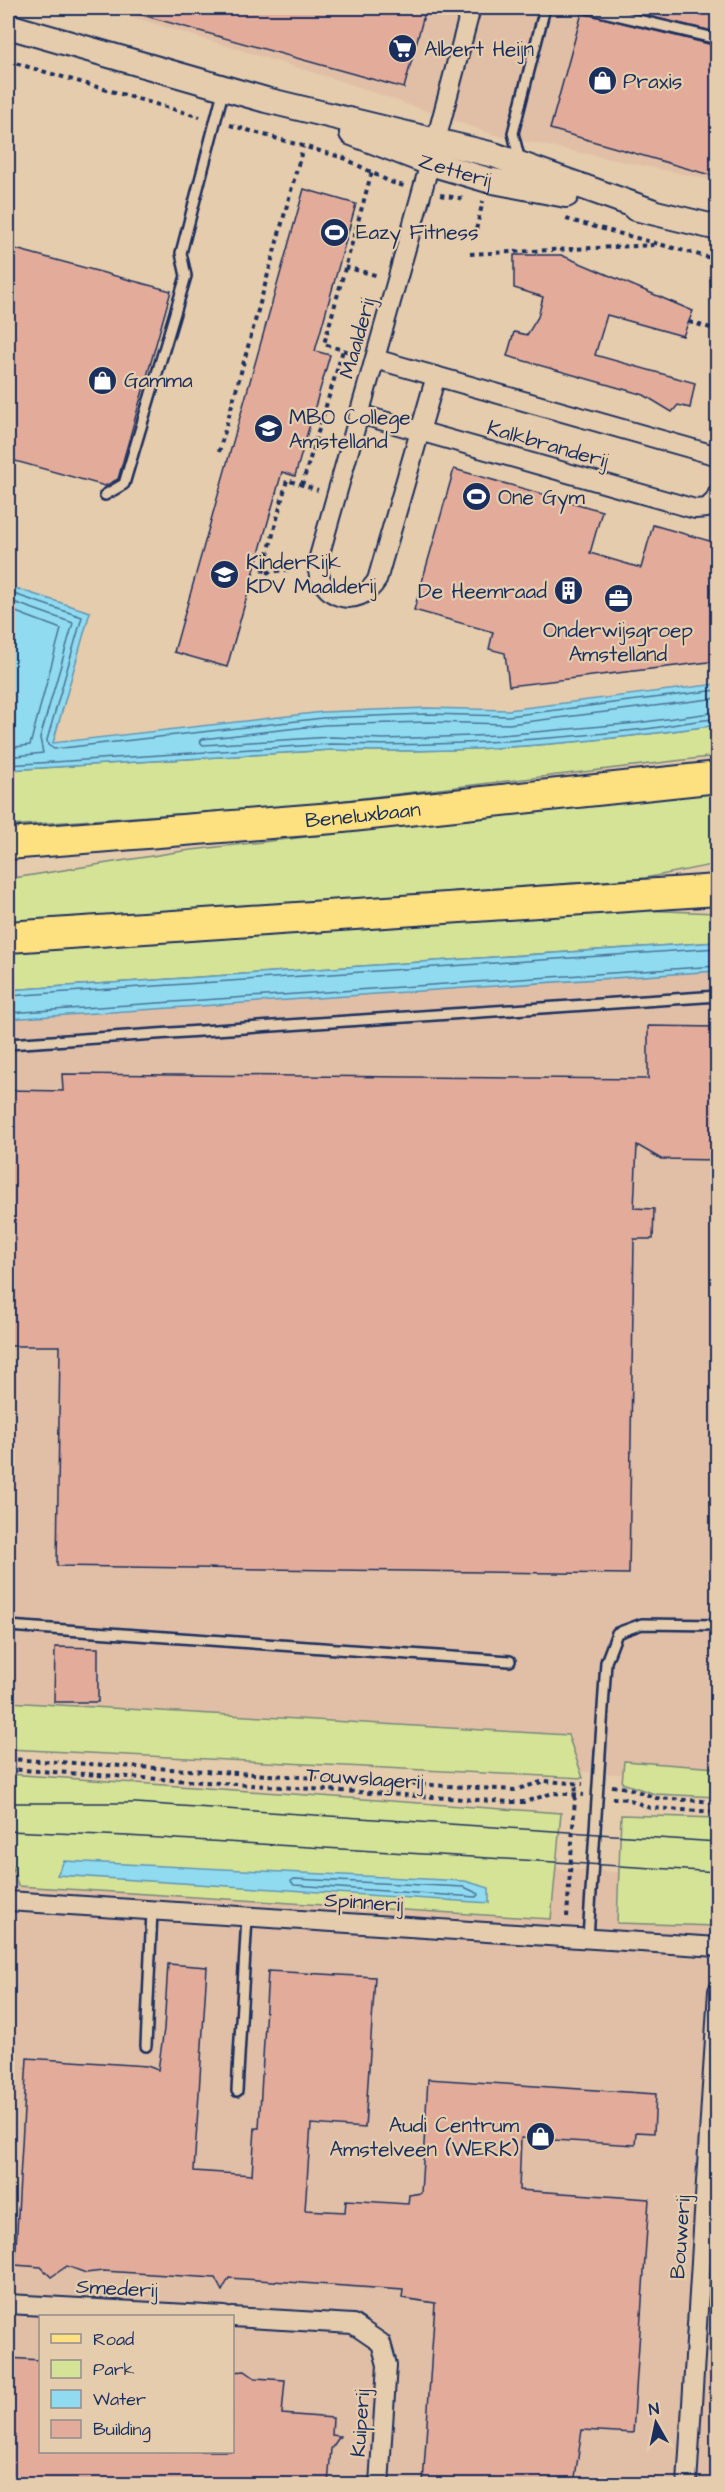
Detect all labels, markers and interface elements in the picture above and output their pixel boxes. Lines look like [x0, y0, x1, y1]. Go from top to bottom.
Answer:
supermarket icon: Albert Heijn [387, 33, 419, 65]
place label: Albert Heijn [424, 35, 534, 64]
shop icon: Praxis [586, 65, 618, 97]
place label: Praxis [623, 67, 682, 96]
street label: Zetterij [414, 146, 494, 195]
sports icon: Eazy Fitness [319, 216, 351, 248]
place label: Eazy Fitness [356, 218, 479, 249]
street label: Maalderij [332, 294, 383, 382]
shop icon: Gamma [87, 364, 119, 396]
place label: Gamma [124, 366, 193, 395]
place label: MBO College Amstelland [289, 403, 411, 456]
school or university icon: MBO College Amstelland [252, 413, 284, 445]
street label: Kalkbranderij [484, 413, 612, 476]
sports icon: One Gym [461, 481, 493, 513]
place label: One Gym [498, 483, 585, 514]
place label: KinderRijk KDV Maalderij [246, 548, 377, 601]
school or university icon: KinderRijk KDV Maalderij [209, 558, 241, 590]
building icon: De Heemraad [552, 575, 584, 607]
place label: De Heemraad [418, 577, 547, 606]
office icon: Onderwijsgroep Amstelland [602, 583, 634, 615]
place label: Onderwijsgroep Amstelland [543, 616, 693, 669]
street label: Beneluxbaan [304, 795, 422, 835]
street label: Touwslagerij [305, 1760, 425, 1799]
street label: Spinnerij [323, 1885, 405, 1921]
place label: Audi Centrum Amstelveen (WERK) [329, 2111, 520, 2164]
shop icon: Audi Centrum Amstelveen (WERK) [524, 2121, 556, 2153]
street label: Bouwerij [663, 2194, 698, 2280]
street label: Smederij [75, 2272, 159, 2305]
legend [39, 2315, 234, 2453]
text: Road [93, 2327, 134, 2352]
text: Park [93, 2357, 135, 2382]
text: Water [93, 2387, 146, 2412]
street label: Kuiperij [344, 2388, 378, 2458]
north arrow [626, 2393, 686, 2453]
text: N [647, 2398, 660, 2421]
text: Building [93, 2417, 151, 2443]

